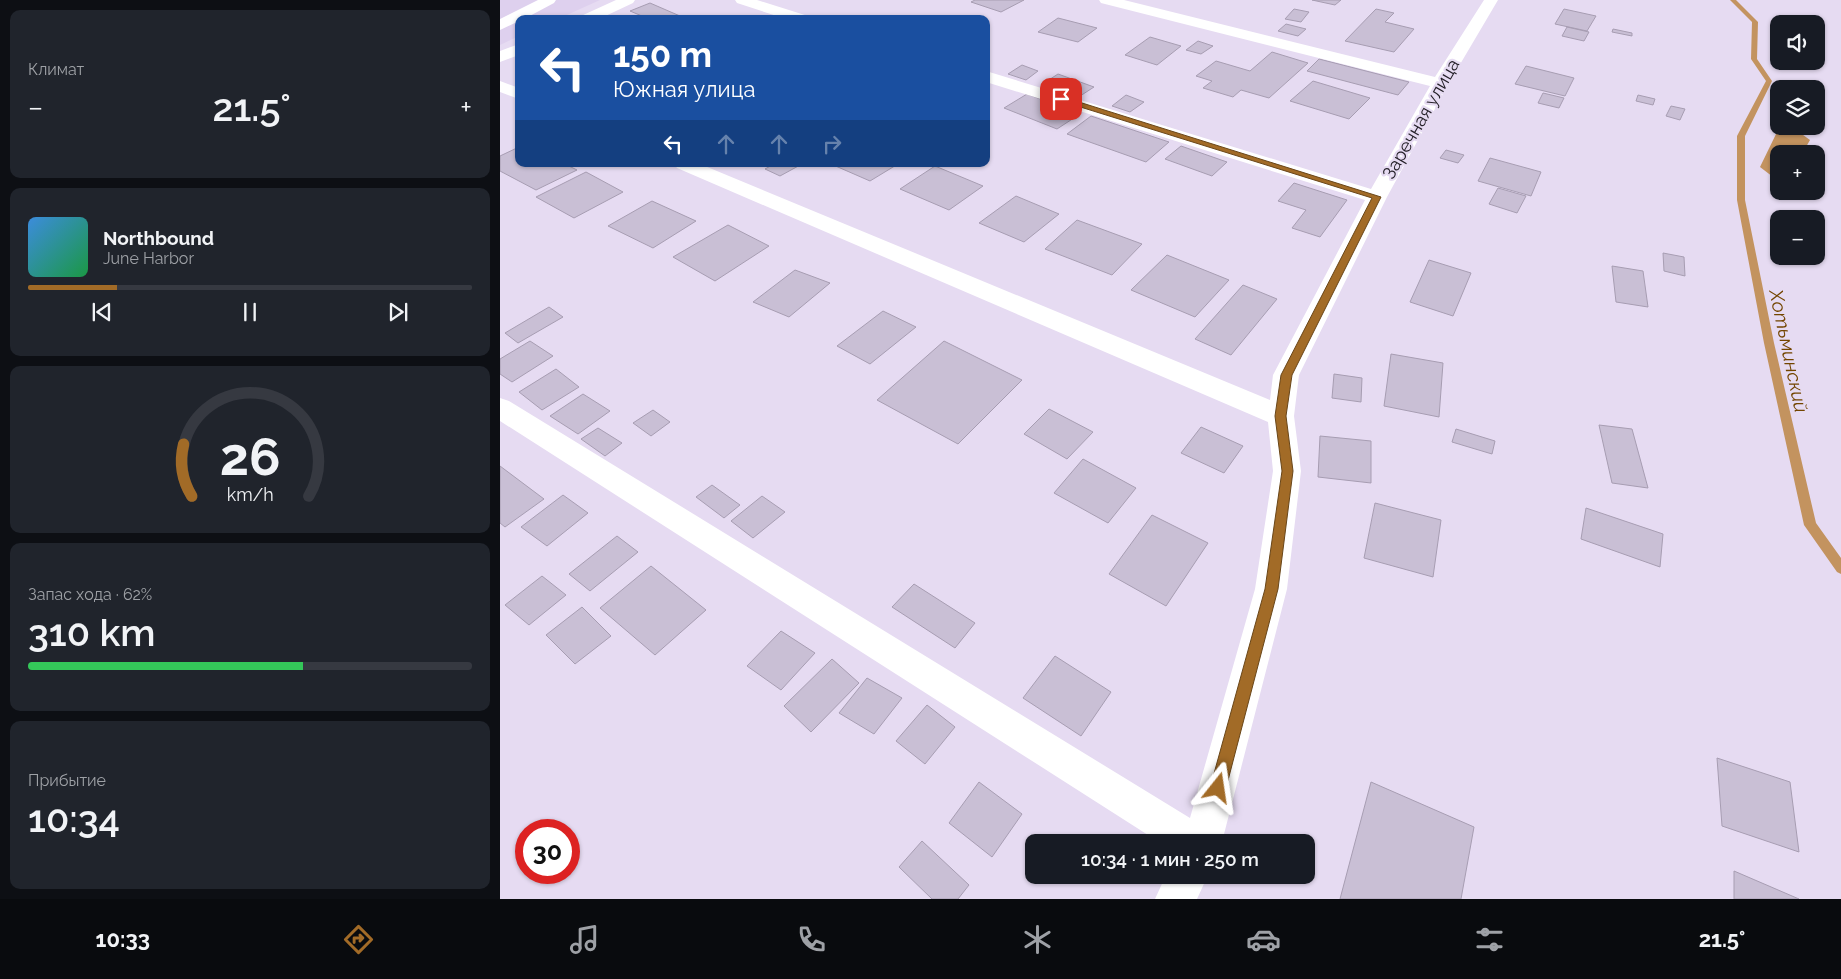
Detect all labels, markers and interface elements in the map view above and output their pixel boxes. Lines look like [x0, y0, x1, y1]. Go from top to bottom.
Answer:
map controls [1770, 15, 1825, 265]
button: sound [1770, 15, 1825, 70]
text: 150 m [613, 34, 712, 75]
icon: left [530, 35, 595, 100]
street label: Заречная улица [1378, 55, 1463, 183]
text: Климат [28, 60, 84, 79]
text: Южная улица [613, 76, 755, 102]
pin [1040, 78, 1082, 120]
button: layers [1770, 80, 1825, 135]
text: 21.5° [213, 85, 291, 130]
icon: arrive [1047, 85, 1075, 113]
text: − [28, 91, 43, 124]
text: + [460, 91, 472, 124]
icon: left [659, 130, 687, 158]
icon: ahead [712, 130, 740, 158]
icon: ahead [765, 130, 793, 158]
icon: right [818, 130, 846, 158]
button: + [1770, 145, 1825, 200]
button: − [1770, 210, 1825, 265]
text: Northbound [103, 227, 214, 249]
text: June Harbor [103, 249, 194, 268]
water label: Хотьминский [1765, 287, 1813, 415]
icon: previous [88, 298, 116, 326]
icon: pause [236, 298, 264, 326]
icon: next [384, 298, 412, 326]
text: 26 [220, 426, 280, 487]
text: km/h [226, 484, 274, 505]
text: Запас хода · 62% [28, 585, 152, 604]
text: 310 km [28, 610, 156, 655]
position arrow [1191, 761, 1243, 813]
text: Прибытие [28, 771, 106, 790]
text: 10:34 [28, 796, 120, 841]
speed limit sign: 30 [515, 819, 580, 884]
text: 10:34 · 1 мин · 250 m [1081, 848, 1259, 870]
icon: directions [341, 922, 376, 957]
icon: music [567, 922, 602, 957]
icon: phone [794, 922, 829, 957]
icon: climate [1020, 922, 1055, 957]
icon: car [1246, 922, 1281, 957]
icon: filters [1472, 922, 1507, 957]
text: 10:33 [96, 926, 150, 952]
text: 21.5° [1699, 926, 1745, 952]

